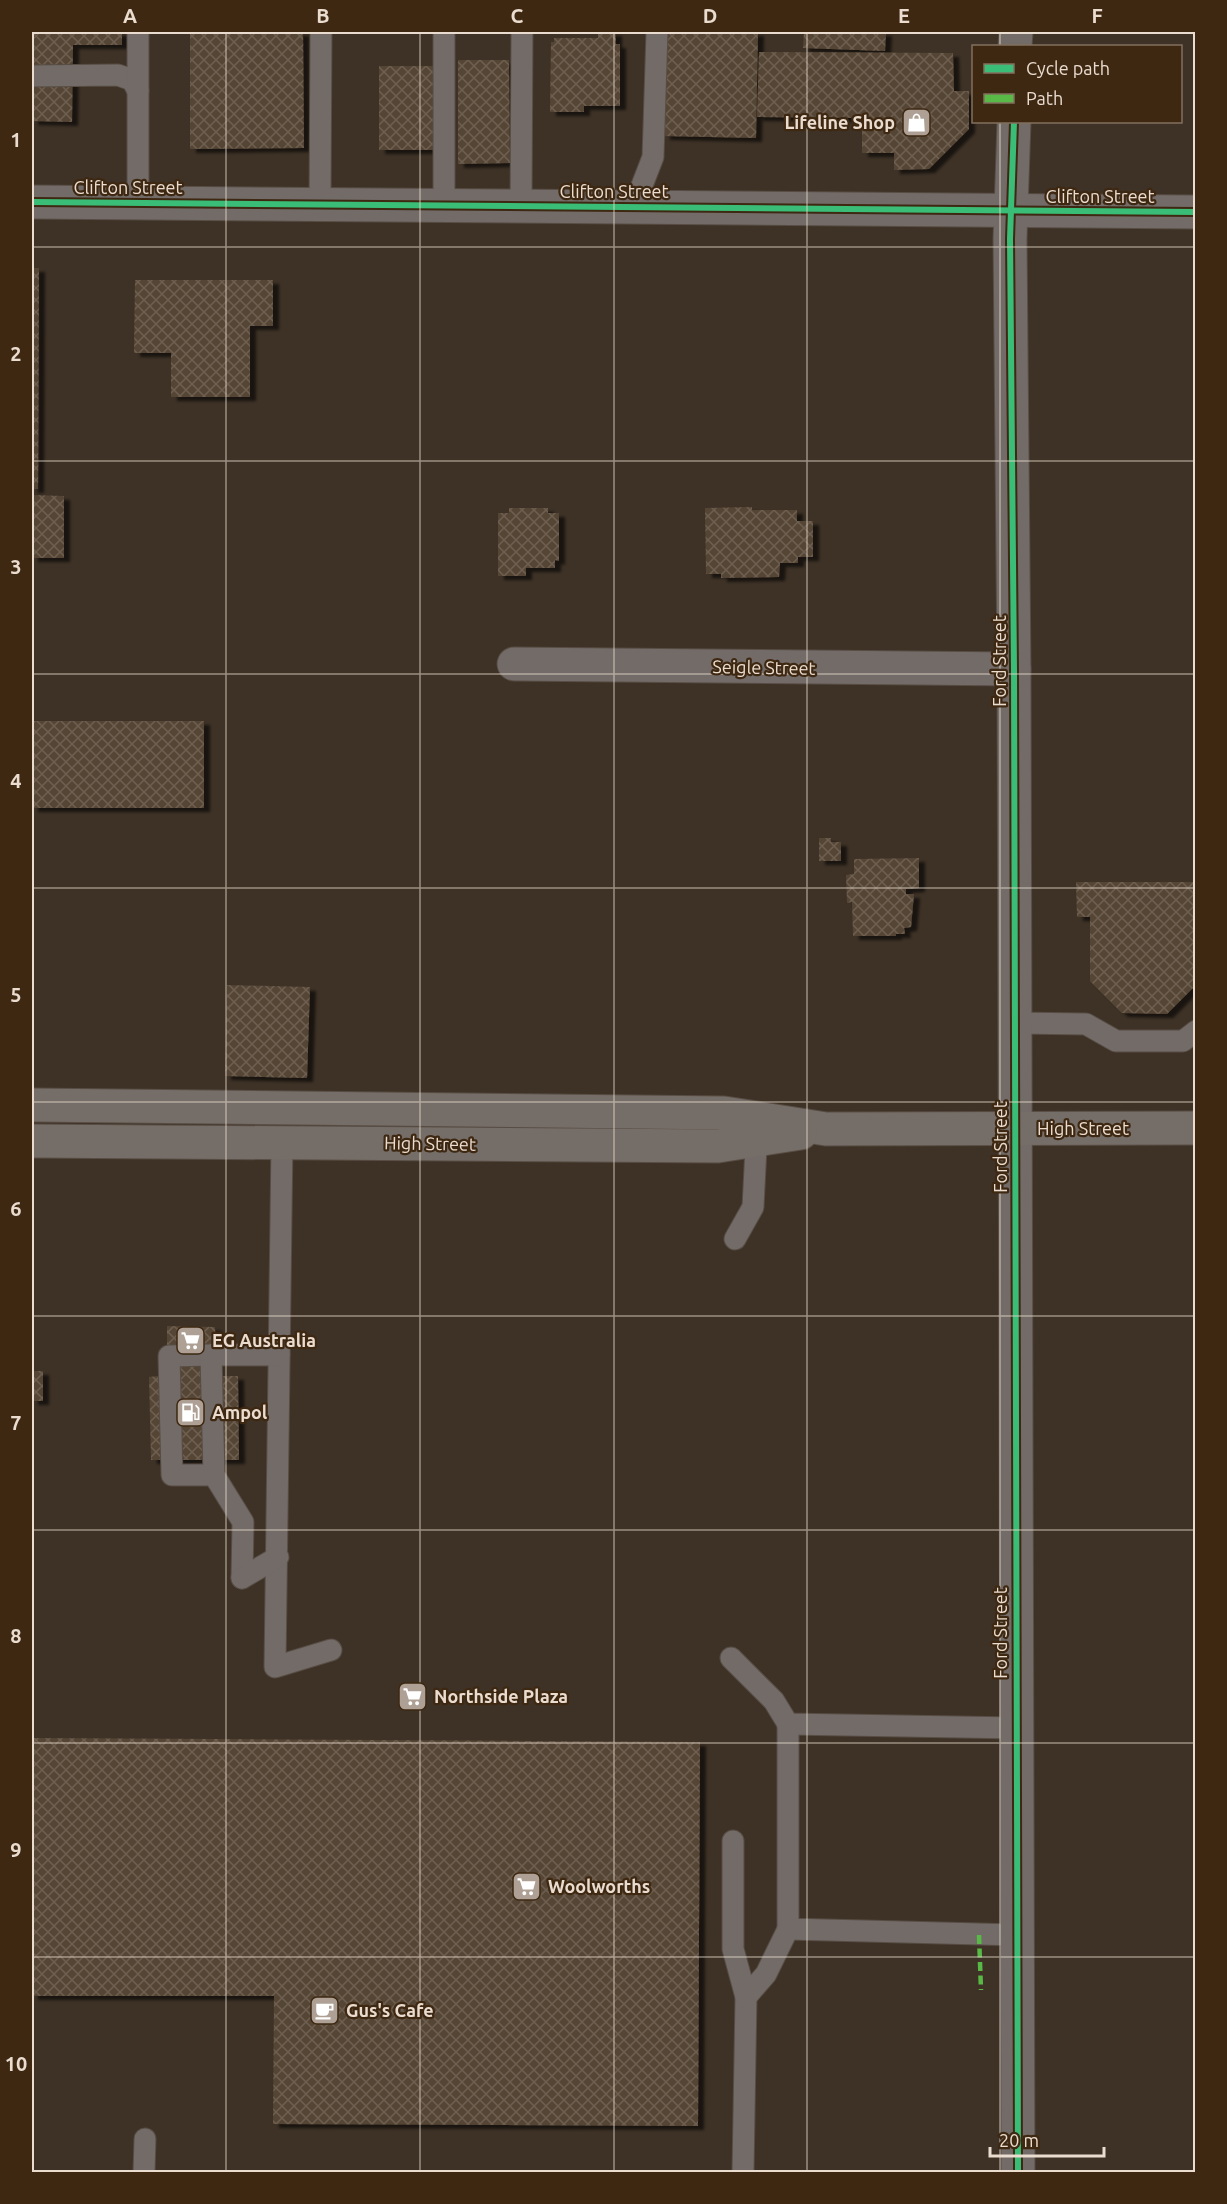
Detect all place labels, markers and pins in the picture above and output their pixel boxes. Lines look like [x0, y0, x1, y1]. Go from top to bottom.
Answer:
shop icon: Lifeline Shop [900, 106, 932, 138]
place label: Lifeline Shop [784, 112, 895, 132]
supermarket icon: EG Australia [175, 1324, 207, 1356]
place label: EG Australia [212, 1330, 316, 1350]
fuel station icon: Ampol [175, 1396, 207, 1428]
place label: Ampol [212, 1402, 268, 1422]
supermarket icon: Northside Plaza [397, 1680, 429, 1712]
place label: Northside Plaza [434, 1686, 568, 1706]
supermarket icon: Woolworths [511, 1870, 543, 1902]
place label: Woolworths [548, 1876, 650, 1896]
cafe icon: Gus's Cafe [309, 1994, 341, 2026]
place label: Gus's Cafe [346, 2000, 434, 2020]

